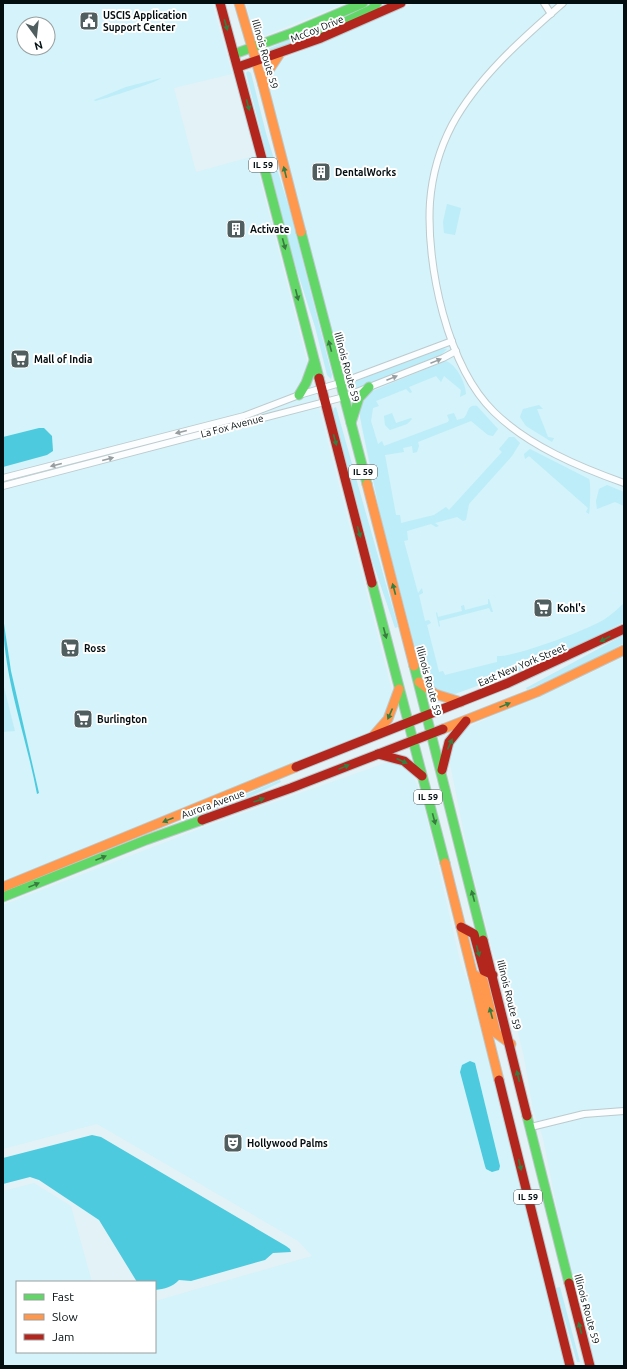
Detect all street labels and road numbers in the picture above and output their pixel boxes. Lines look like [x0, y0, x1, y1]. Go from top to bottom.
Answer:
street label: McCoy Drive [289, 13, 345, 45]
street label: Illinois Route 59 [250, 18, 280, 90]
road number: IL 59 [249, 158, 277, 172]
street label: Illinois Route 59 [332, 331, 362, 403]
street label: La Fox Avenue [199, 412, 265, 440]
road number: IL 59 [349, 465, 377, 479]
street label: East New York Street [476, 641, 568, 688]
street label: Illinois Route 59 [414, 645, 444, 717]
street label: Aurora Avenue [180, 787, 246, 821]
road number: IL 59 [414, 790, 442, 804]
street label: Illinois Route 59 [495, 959, 523, 1031]
road number: IL 59 [514, 1190, 542, 1204]
street label: Illinois Route 59 [572, 1273, 602, 1345]

